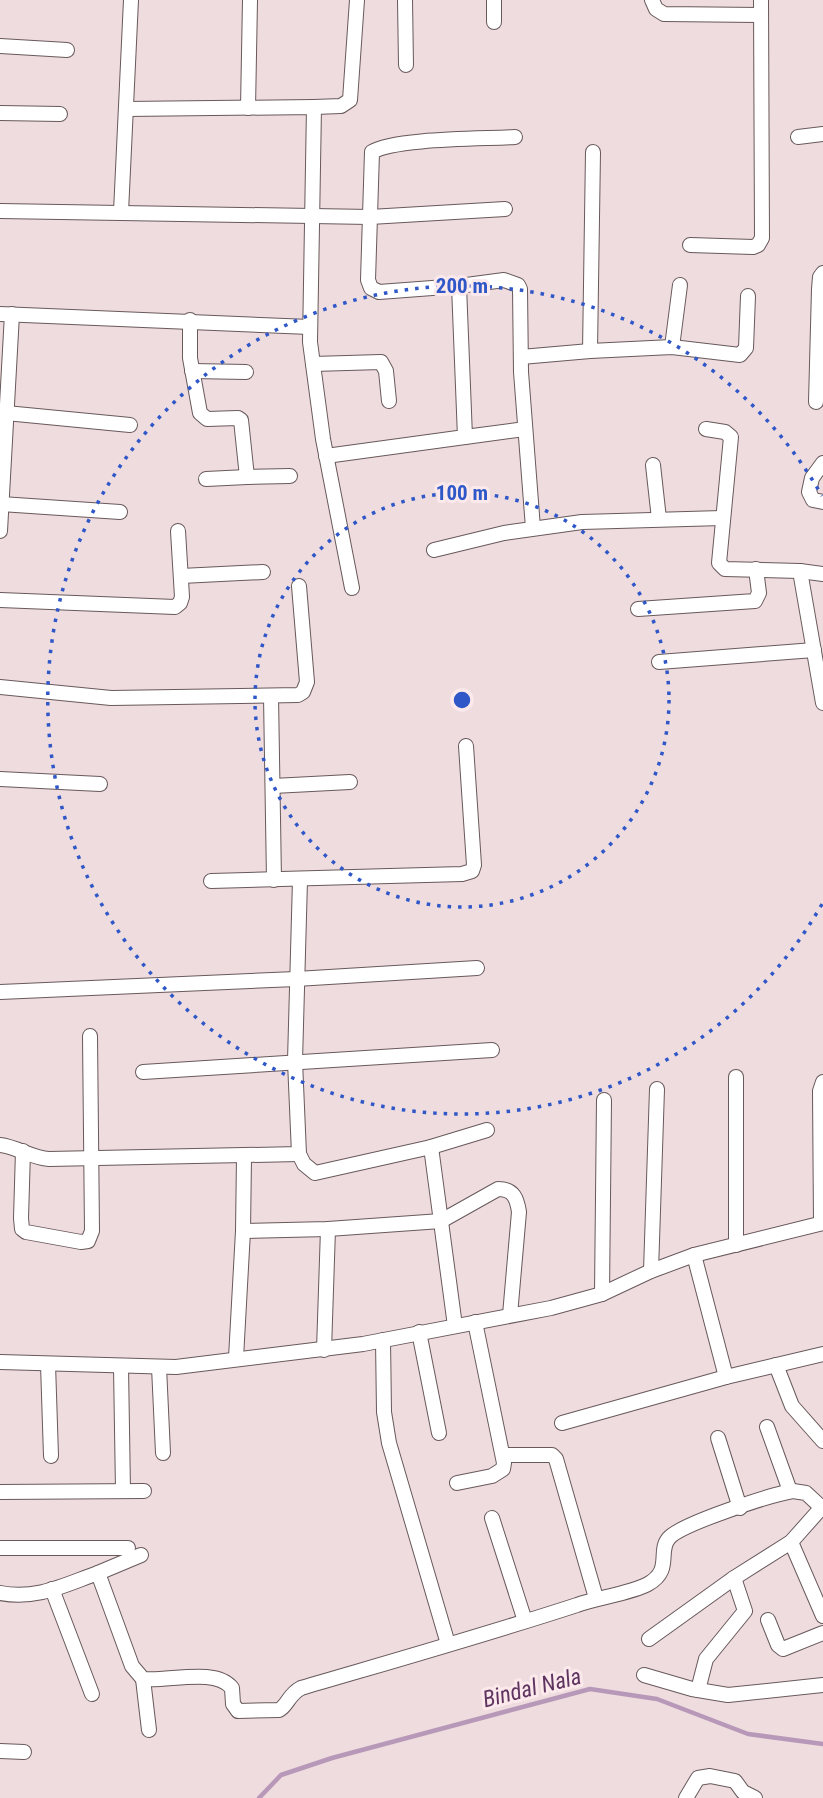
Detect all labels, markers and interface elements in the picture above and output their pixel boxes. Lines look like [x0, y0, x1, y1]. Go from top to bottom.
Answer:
text: 200 m [436, 274, 488, 298]
text: 100 m [436, 481, 488, 505]
centre of rings [450, 688, 474, 712]
water label: Bindal Nala [480, 1663, 584, 1713]

